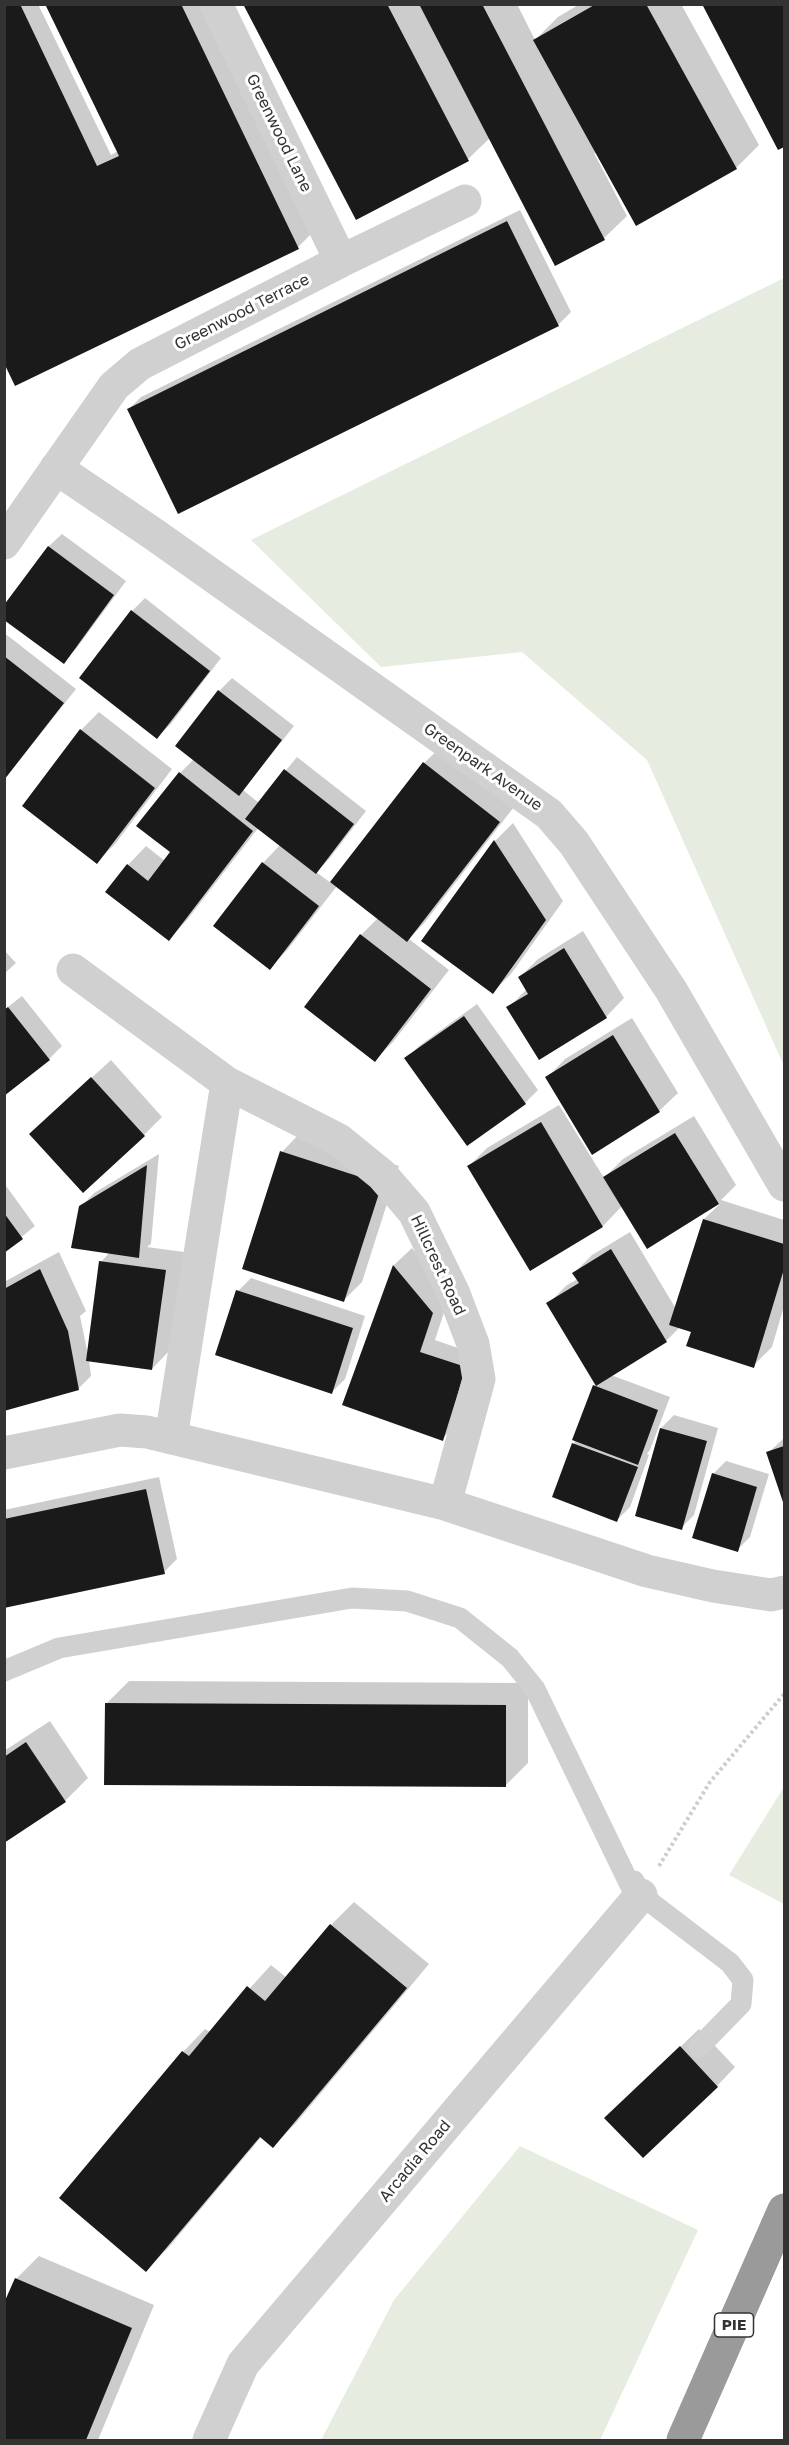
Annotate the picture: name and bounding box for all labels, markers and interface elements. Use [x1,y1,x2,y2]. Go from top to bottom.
street label: Greenwood Lane [242,71,316,195]
street label: Greenwood Terrace [171,270,313,354]
street label: Greenpark Avenue [420,719,546,815]
street label: Hillcrest Road [406,1212,470,1318]
street label: Arcadia Road [375,2116,455,2206]
road number: PIE [714,2313,754,2337]

